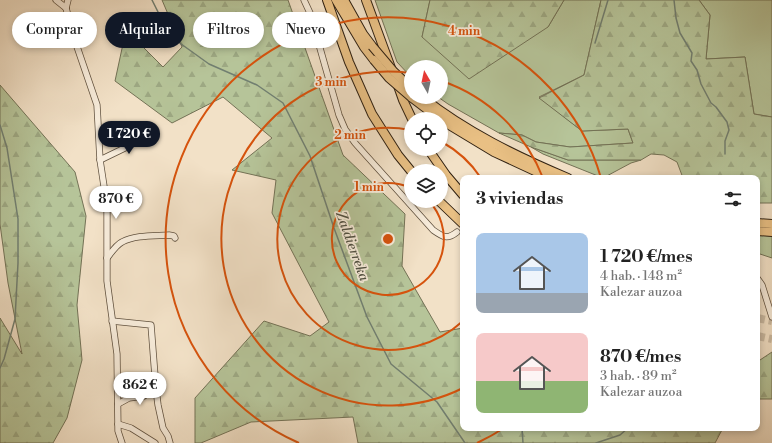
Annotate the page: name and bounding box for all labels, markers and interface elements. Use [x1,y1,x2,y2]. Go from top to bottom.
chip: Comprar [12,12,97,48]
chip: Alquilar [105,12,185,48]
chip: Filtros [193,12,264,48]
chip: Nuevo [272,12,340,48]
text: 4 min [448,24,481,39]
north arrow [404,60,448,104]
map controls [404,60,448,208]
text: 3 min [315,75,347,90]
button: locate [404,112,448,156]
pin: 1 720 € [92,121,166,155]
text: 1 720 € [107,126,151,142]
text: 2 min [334,128,366,143]
button: layers [404,164,448,208]
text: 1 min [354,180,385,195]
pin: 870 € [88,186,144,220]
text: 3 viviendas [476,188,563,210]
icon: filters [722,188,744,210]
text: 870 € [98,191,134,207]
water label: Zaldierreka [331,209,373,284]
centre of rings [381,232,395,246]
text: 1 720 €/mes [600,246,693,268]
icon: home [508,249,556,297]
text: 4 hab. · 148 m² [600,268,682,284]
text: Kalezar auzoa [600,284,682,300]
text: 870 €/mes [600,346,681,368]
icon: home [508,349,556,397]
text: 3 hab. · 89 m² [600,368,677,384]
pin: 862 € [112,372,168,406]
text: 862 € [122,377,158,393]
text: Kalezar auzoa [600,384,682,400]

